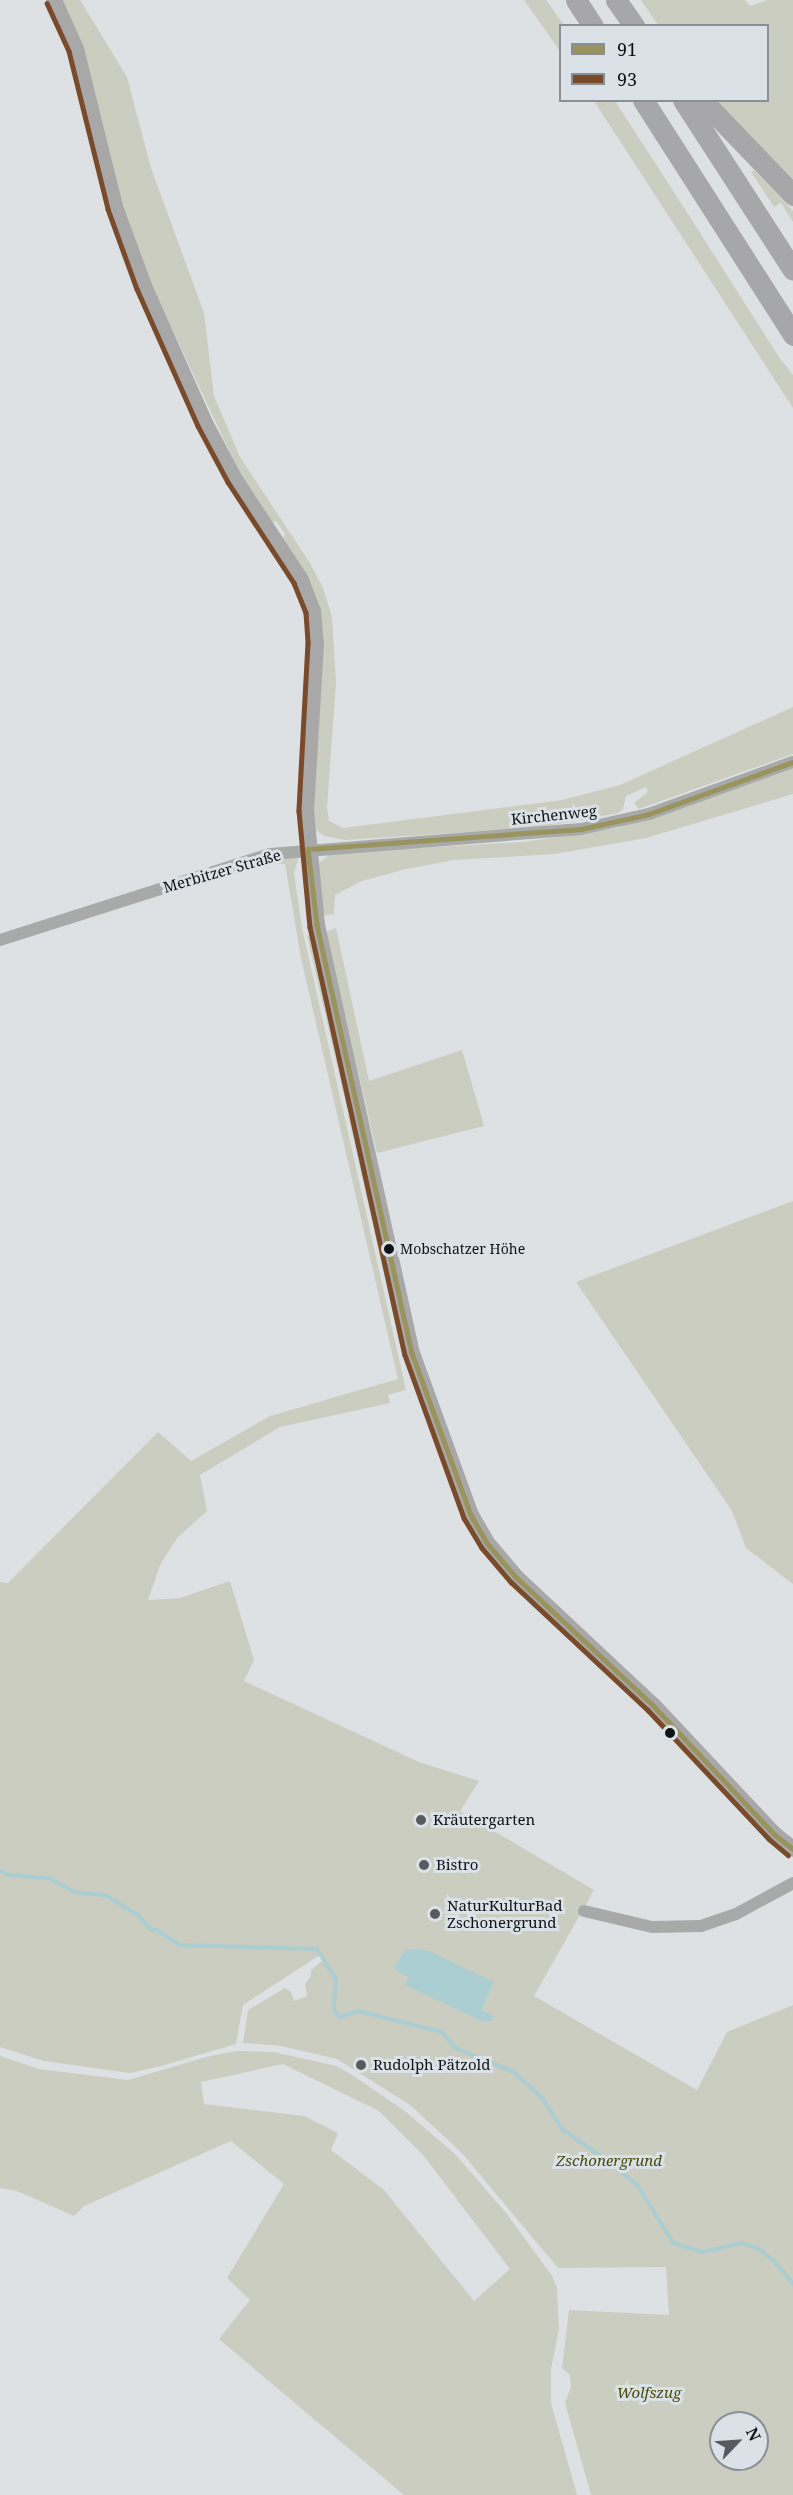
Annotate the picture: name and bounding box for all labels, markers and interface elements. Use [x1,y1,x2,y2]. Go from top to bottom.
legend [559,24,769,102]
text: 91 [617,37,637,61]
text: 93 [617,67,637,91]
street label: Kirchenweg [510,802,598,828]
street label: Merbitzer Straße [161,846,283,896]
place label: Mobschatzer Höhe [400,1241,525,1257]
marker: Mobschatzer Höhe [383,1243,395,1255]
unlabelled marker [664,1727,676,1739]
place label: Kräutergarten [433,1811,535,1829]
marker: Kräutergarten [414,1813,428,1827]
place label: Bistro [436,1856,478,1874]
marker: Bistro [417,1858,431,1872]
place label: NaturKulturBad Zschonergrund [447,1896,562,1931]
marker: NaturKulturBad Zschonergrund [428,1907,442,1921]
place label: Rudolph Pätzold [373,2056,490,2074]
marker: Rudolph Pätzold [354,2058,368,2072]
park label: Zschonergrund [556,2152,662,2170]
park label: Wolfszug [617,2384,681,2402]
north arrow [709,2411,769,2471]
text: N [741,2424,766,2445]

